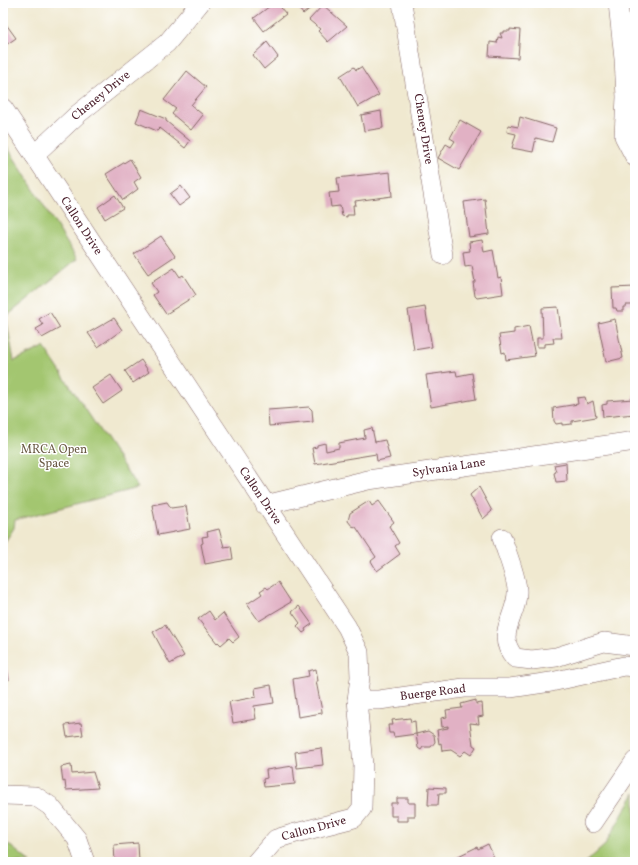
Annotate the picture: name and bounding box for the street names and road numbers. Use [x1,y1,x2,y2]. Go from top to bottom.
street label: Cheney Drive [68,67,134,125]
street label: Cheney Drive [410,93,437,166]
street label: Callon Drive [56,194,106,258]
street label: Sylvania Lane [411,454,487,482]
street label: Callon Drive [235,464,285,528]
street label: Buerge Road [399,681,467,705]
street label: Callon Drive [280,813,348,845]

